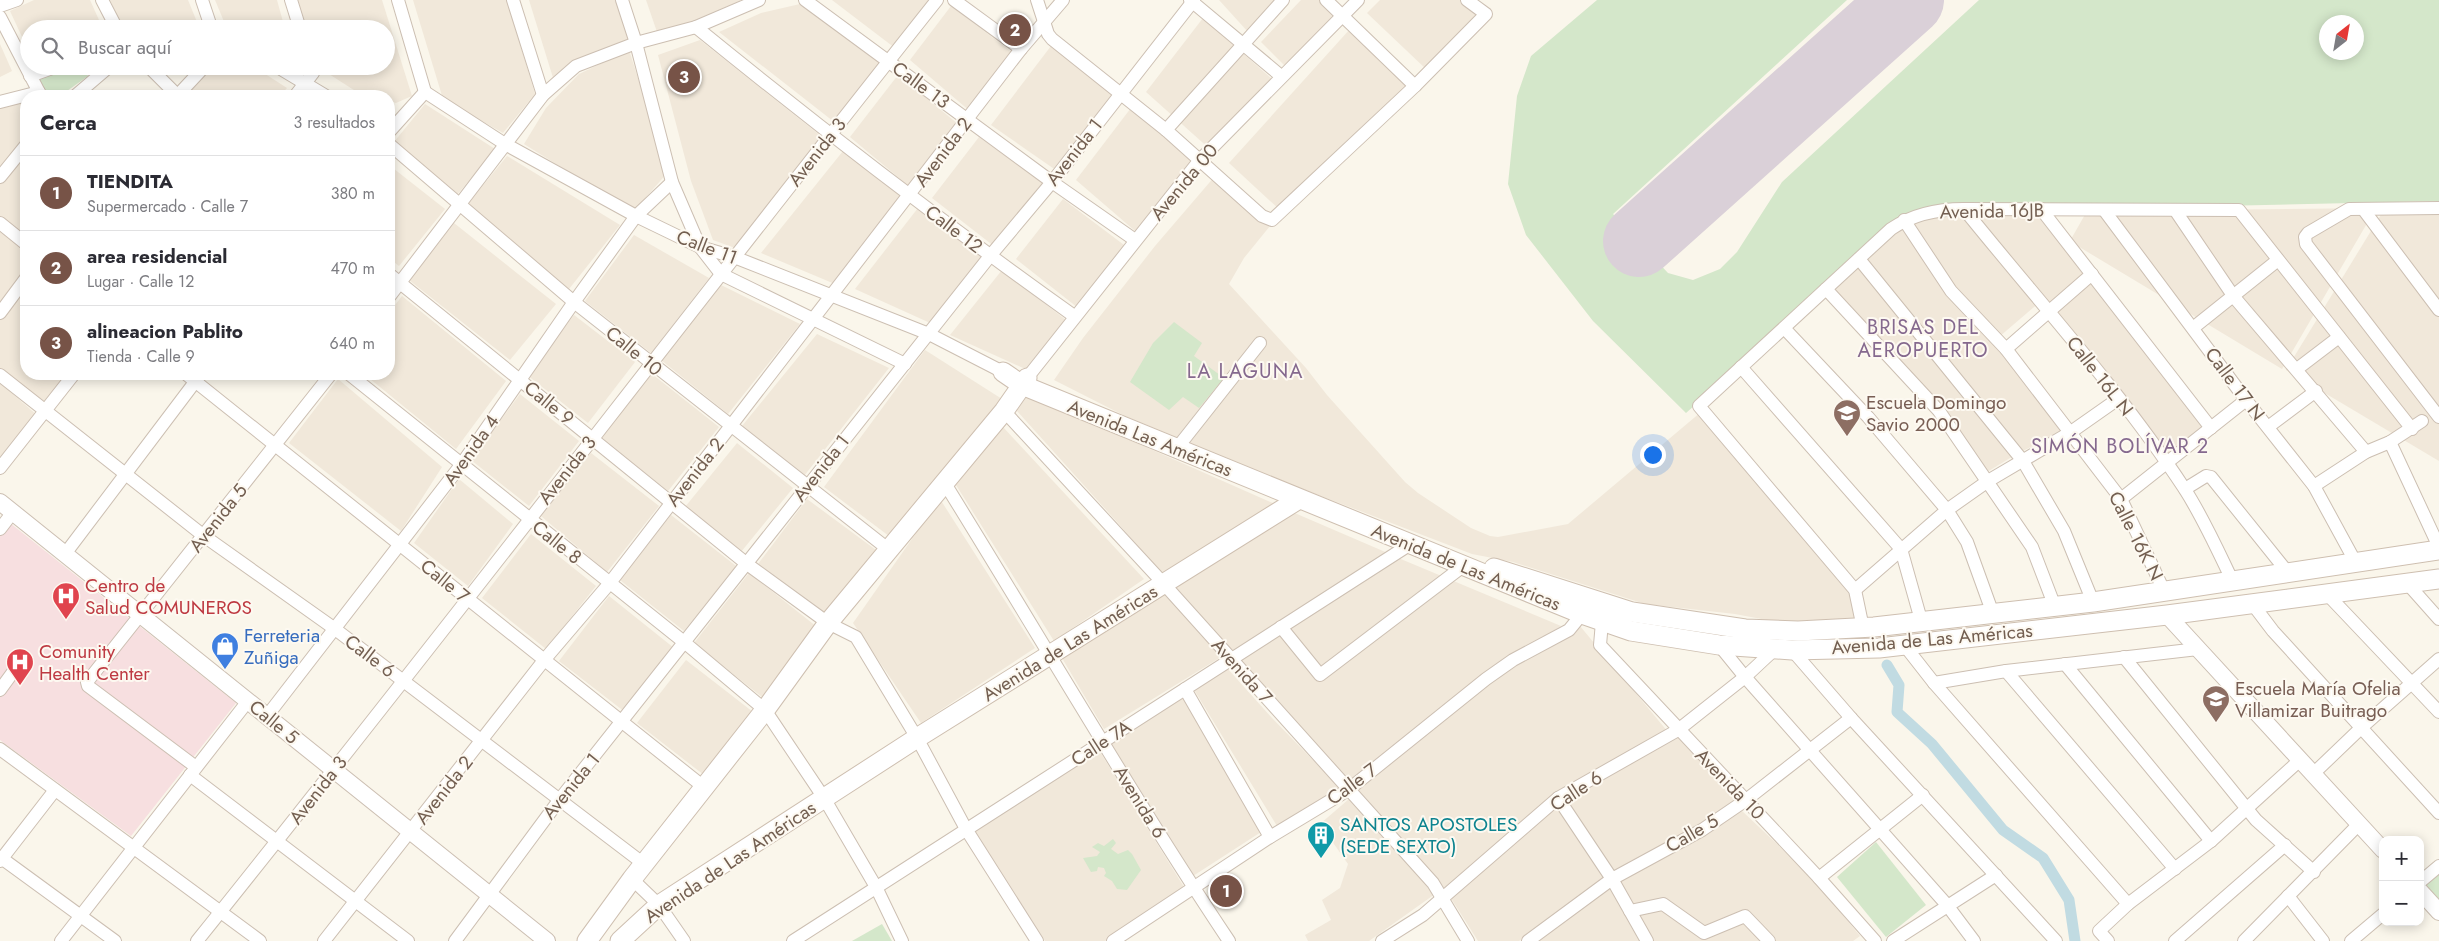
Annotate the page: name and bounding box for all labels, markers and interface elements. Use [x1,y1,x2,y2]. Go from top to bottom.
pin: 2 [999,11,1031,49]
north arrow [2319,15,2364,60]
search box [20,20,395,75]
icon: search [38,34,66,62]
text: Buscar aquí [78,34,172,61]
street label: Calle 13 [887,55,955,115]
pin: 3 [668,58,700,96]
text: Cerca [40,108,97,138]
text: 3 resultados [294,111,375,134]
street label: Avenida 3 [782,112,852,192]
street label: Avenida 2 [908,112,978,192]
street label: Avenida 1 [1039,113,1109,191]
street label: Avenida 00 [1144,138,1224,226]
text: TIENDITA [87,168,173,195]
text: 1 [52,182,60,205]
text: 380 m [331,182,375,205]
text: Supermercado · Calle 7 [87,195,248,218]
street label: Avenida 16JB [1939,197,2045,225]
street label: Calle 12 [920,198,988,260]
street label: Calle 11 [673,223,741,271]
text: area residencial [87,243,227,270]
text: 2 [51,257,61,280]
text: 470 m [330,257,375,280]
text: Lugar · Calle 12 [87,270,194,293]
district label: BRISAS DEL AEROPUERTO [1858,313,1988,365]
text: alineacion Pablito [87,318,243,345]
street label: Calle 10 [600,320,668,382]
street label: Calle 16L N [2060,330,2140,422]
text: 3 [51,332,61,355]
text: 640 m [330,332,375,355]
street label: Calle 17 N [2199,342,2271,426]
text: Tienda · Calle 9 [87,345,195,368]
district label: LA LAGUNA [1187,357,1303,386]
street label: Calle 9 [518,374,580,432]
place label: Escuela Domingo Savio 2000 [1866,389,2006,438]
street label: Avenida Las Américas [1064,393,1237,484]
school or university icon: Escuela Domingo Savio 2000 [1832,398,1862,437]
street label: Avenida 4 [437,409,505,491]
street label: Avenida 1 [786,429,856,507]
street label: Avenida 3 [532,430,602,510]
street label: Avenida 2 [659,432,731,512]
district label: SIMÓN BOLÍVAR 2 [2031,432,2209,461]
your location [1640,442,1666,468]
street label: Avenida 5 [182,478,254,558]
street label: Calle 16K N [2102,487,2170,585]
street label: Calle 8 [526,514,588,570]
street label: Avenida de Las Américas [1367,517,1565,617]
street label: Calle 7 [415,553,475,609]
place label: Centro de Salud COMUNEROS [85,572,252,621]
street label: Avenida de Las Américas [977,578,1163,708]
hospital icon: Centro de Salud COMUNEROS [51,581,81,620]
street label: Avenida de Las Américas [1830,617,2034,661]
place label: Ferreteria Zuñiga [244,622,320,671]
street label: Calle 6 [339,628,401,684]
shop icon: Ferreteria Zuñiga [210,631,240,670]
street label: Avenida 7 [1205,632,1279,710]
place label: Comunity Health Center [39,638,150,687]
hospital icon: Comunity Health Center [5,647,35,686]
place label: Escuela María Ofelia Villamizar Buitrago [2235,675,2401,724]
school or university icon: Escuela María Ofelia Villamizar Buitrago [2201,684,2231,723]
street label: Calle 5 [243,694,305,750]
street label: Calle 7A [1066,713,1137,773]
street label: Avenida 10 [1689,742,1771,826]
street label: Avenida 1 [536,747,606,825]
street label: Avenida 3 [283,750,353,830]
street label: Avenida 2 [408,750,480,830]
street label: Calle 7 [1321,757,1383,811]
street label: Avenida 6 [1107,761,1173,843]
street label: Calle 6 [1545,764,1607,818]
street label: Avenida de Las Américas [639,794,822,930]
street label: Calle 5 [1661,807,1723,859]
place label: SANTOS APOSTOLES (SEDE SEXTO) [1340,811,1517,860]
building icon: SANTOS APOSTOLES (SEDE SEXTO) [1306,820,1336,859]
map controls [2379,836,2424,926]
button: + [2379,836,2424,881]
pin: 1 [1210,872,1242,910]
button: − [2379,881,2424,926]

